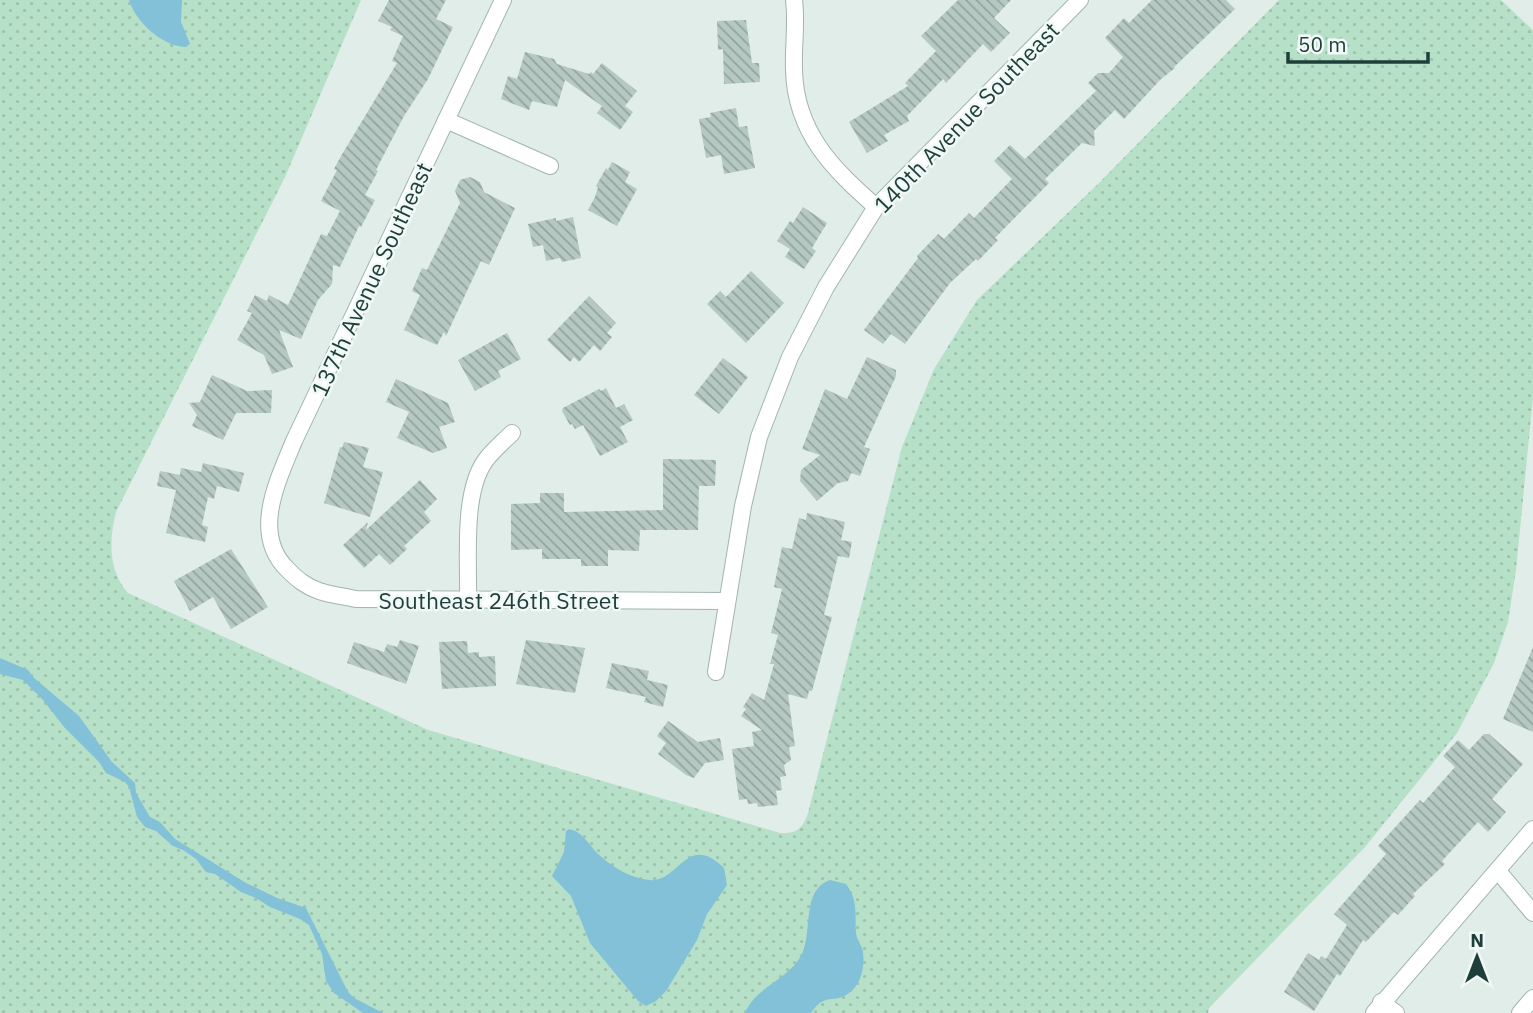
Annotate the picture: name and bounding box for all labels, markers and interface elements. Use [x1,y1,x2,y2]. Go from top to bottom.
street label: 140th Avenue Southeast [867,15,1065,219]
scale bar [1288,21,1428,65]
text: 50 m [1298,30,1347,58]
street label: 137th Avenue Southeast [304,157,438,401]
street label: Southeast 246th Street [379,585,619,615]
north arrow [1442,922,1512,992]
text: N [1470,928,1484,952]

